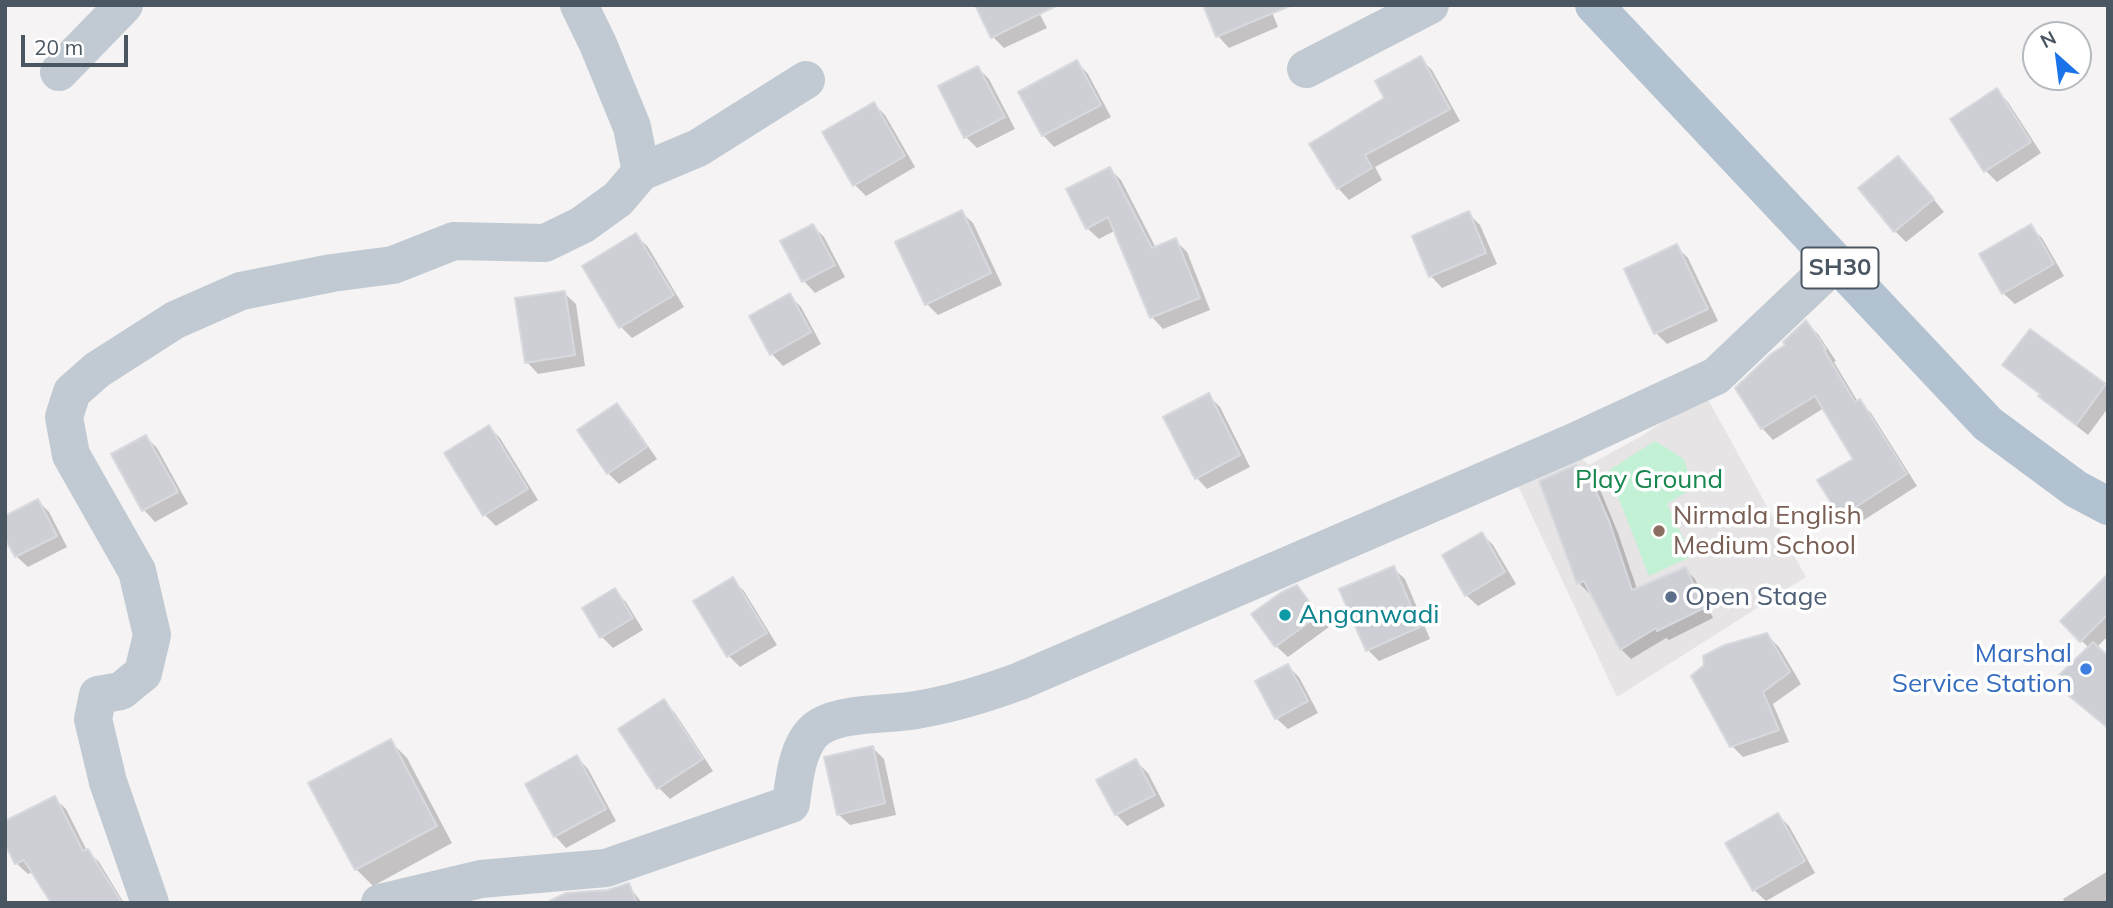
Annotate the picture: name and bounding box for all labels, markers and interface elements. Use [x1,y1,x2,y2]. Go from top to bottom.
scale bar [24,21,131,65]
north arrow [2022,21,2092,91]
text: N [2036,25,2060,53]
text: 20 m [34,34,83,60]
road number: SH30 [1801,247,1878,288]
park label: Play Ground [1575,464,1723,496]
place label: Nirmala English Medium School [1673,500,1862,562]
marker: Nirmala English Medium School [1651,523,1667,539]
place label: Open Stage [1685,581,1828,613]
marker: Open Stage [1663,589,1679,605]
place label: Anganwadi [1299,599,1439,631]
marker: Anganwadi [1277,607,1293,623]
place label: Marshal Service Station [1892,638,2072,700]
marker: Marshal Service Station [2078,661,2094,677]

